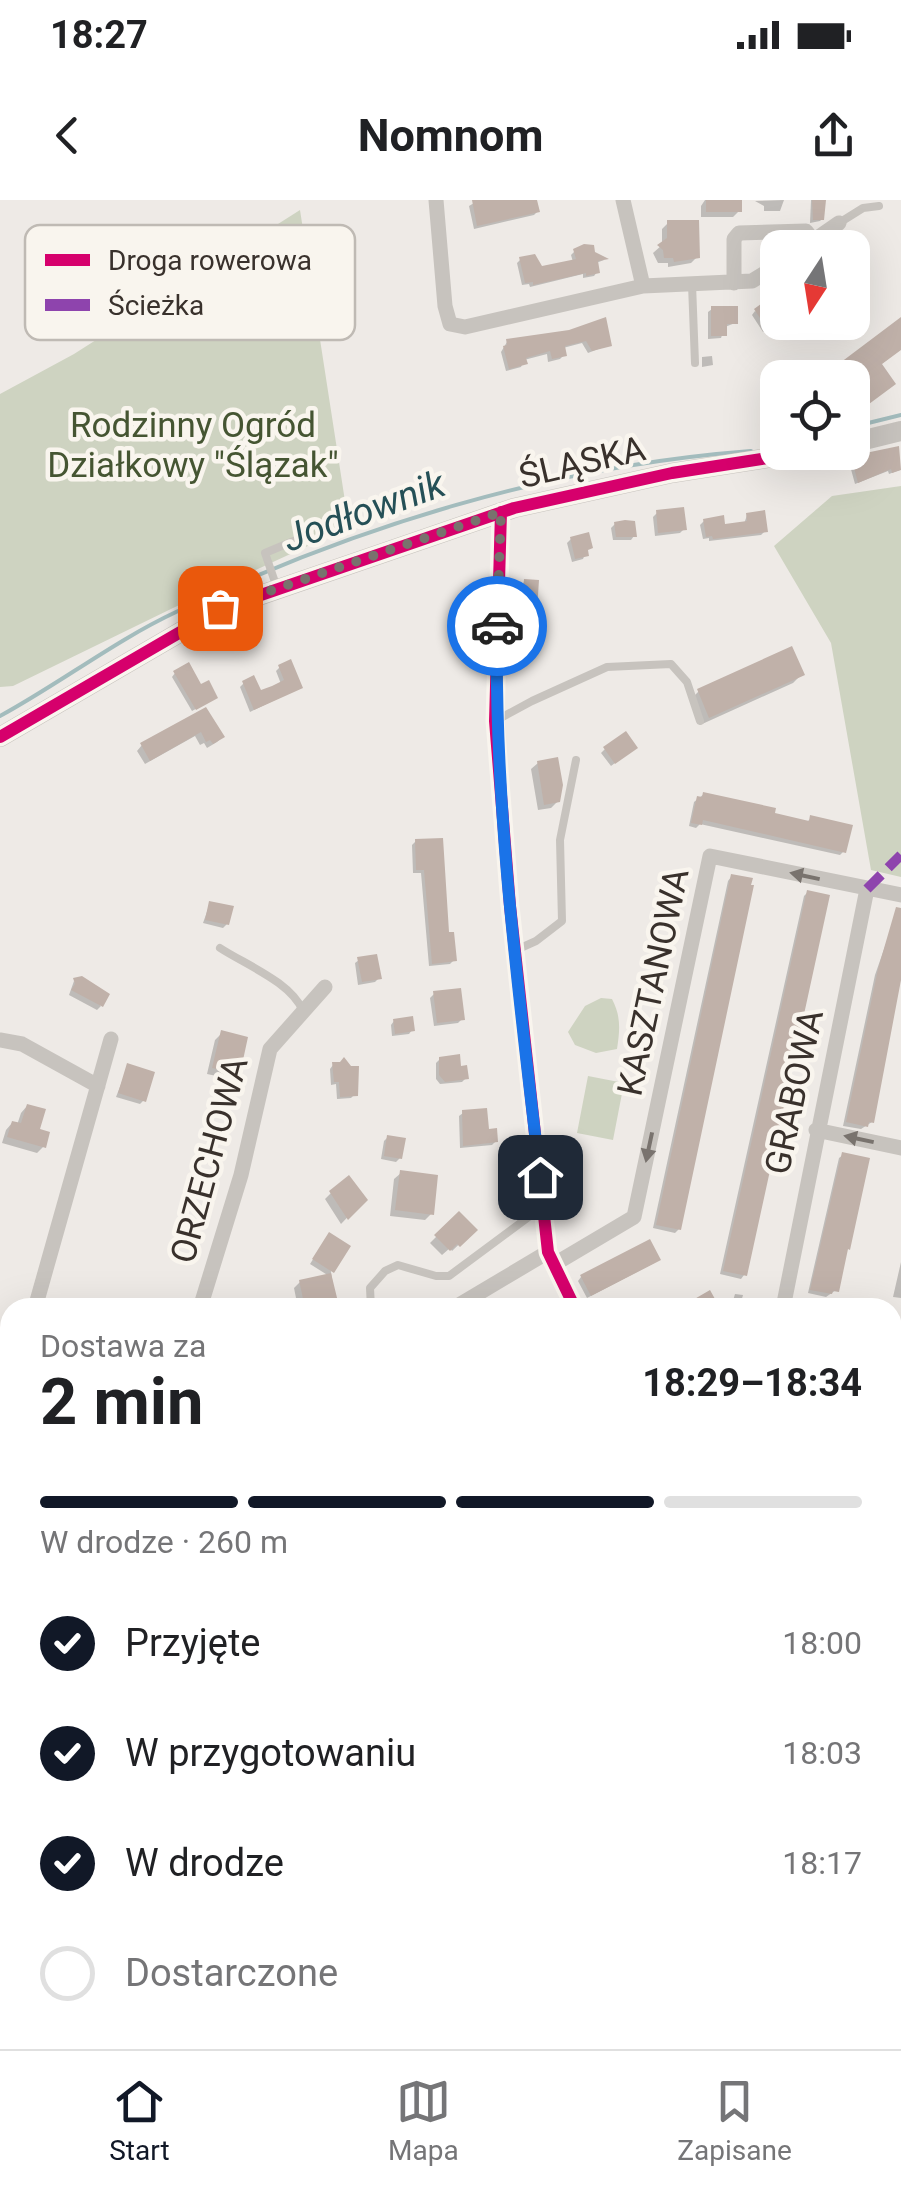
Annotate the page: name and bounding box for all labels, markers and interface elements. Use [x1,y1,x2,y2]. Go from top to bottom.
text: 18:27 [50,13,148,57]
icon: back [40,108,95,163]
icon: share [806,108,861,163]
text: Nomnom [358,109,543,162]
legend [25,225,355,340]
north arrow [760,230,870,340]
map controls [760,230,870,470]
text: Droga rowerowa [108,244,312,277]
text: Ścieżka [108,289,204,322]
button: locate [760,360,870,470]
park label: Rodzinny Ogród Działkowy "Ślązak" [47,405,339,486]
street label: ŚLĄSKA [515,428,649,497]
water label: Jodłownik [277,461,452,561]
pin [178,566,263,651]
courier [447,576,547,676]
icon: bag [193,581,248,636]
icon: car [470,599,525,654]
street label: KASZTANOWA [609,865,698,1099]
one-way arrow [790,867,821,883]
street label: GRABOWA [757,1006,832,1178]
street label: ORZECHOWA [162,1053,257,1268]
one-way arrow [843,1131,874,1147]
one-way arrow [641,1132,657,1163]
pin [498,1135,583,1220]
icon: home [513,1150,568,1205]
text: Dostawa za [40,1327,206,1365]
text: 18:29–18:34 [642,1361,862,1405]
text: 2 min [40,1364,203,1440]
text: W drodze · 260 m [40,1523,288,1561]
icon: check [40,1616,95,1671]
text: Przyjęte [125,1621,261,1665]
text: 18:00 [782,1624,862,1662]
icon: check [40,1726,95,1781]
text: W przygotowaniu [125,1731,416,1775]
text: 18:03 [782,1734,862,1772]
icon: check [40,1836,95,1891]
text: W drodze [125,1841,284,1885]
text: 18:17 [782,1844,862,1882]
text: Dostarczone [125,1951,338,1995]
tab: Start [109,2074,170,2167]
tab: Mapa [388,2074,459,2167]
tab: Zapisane [677,2074,792,2167]

